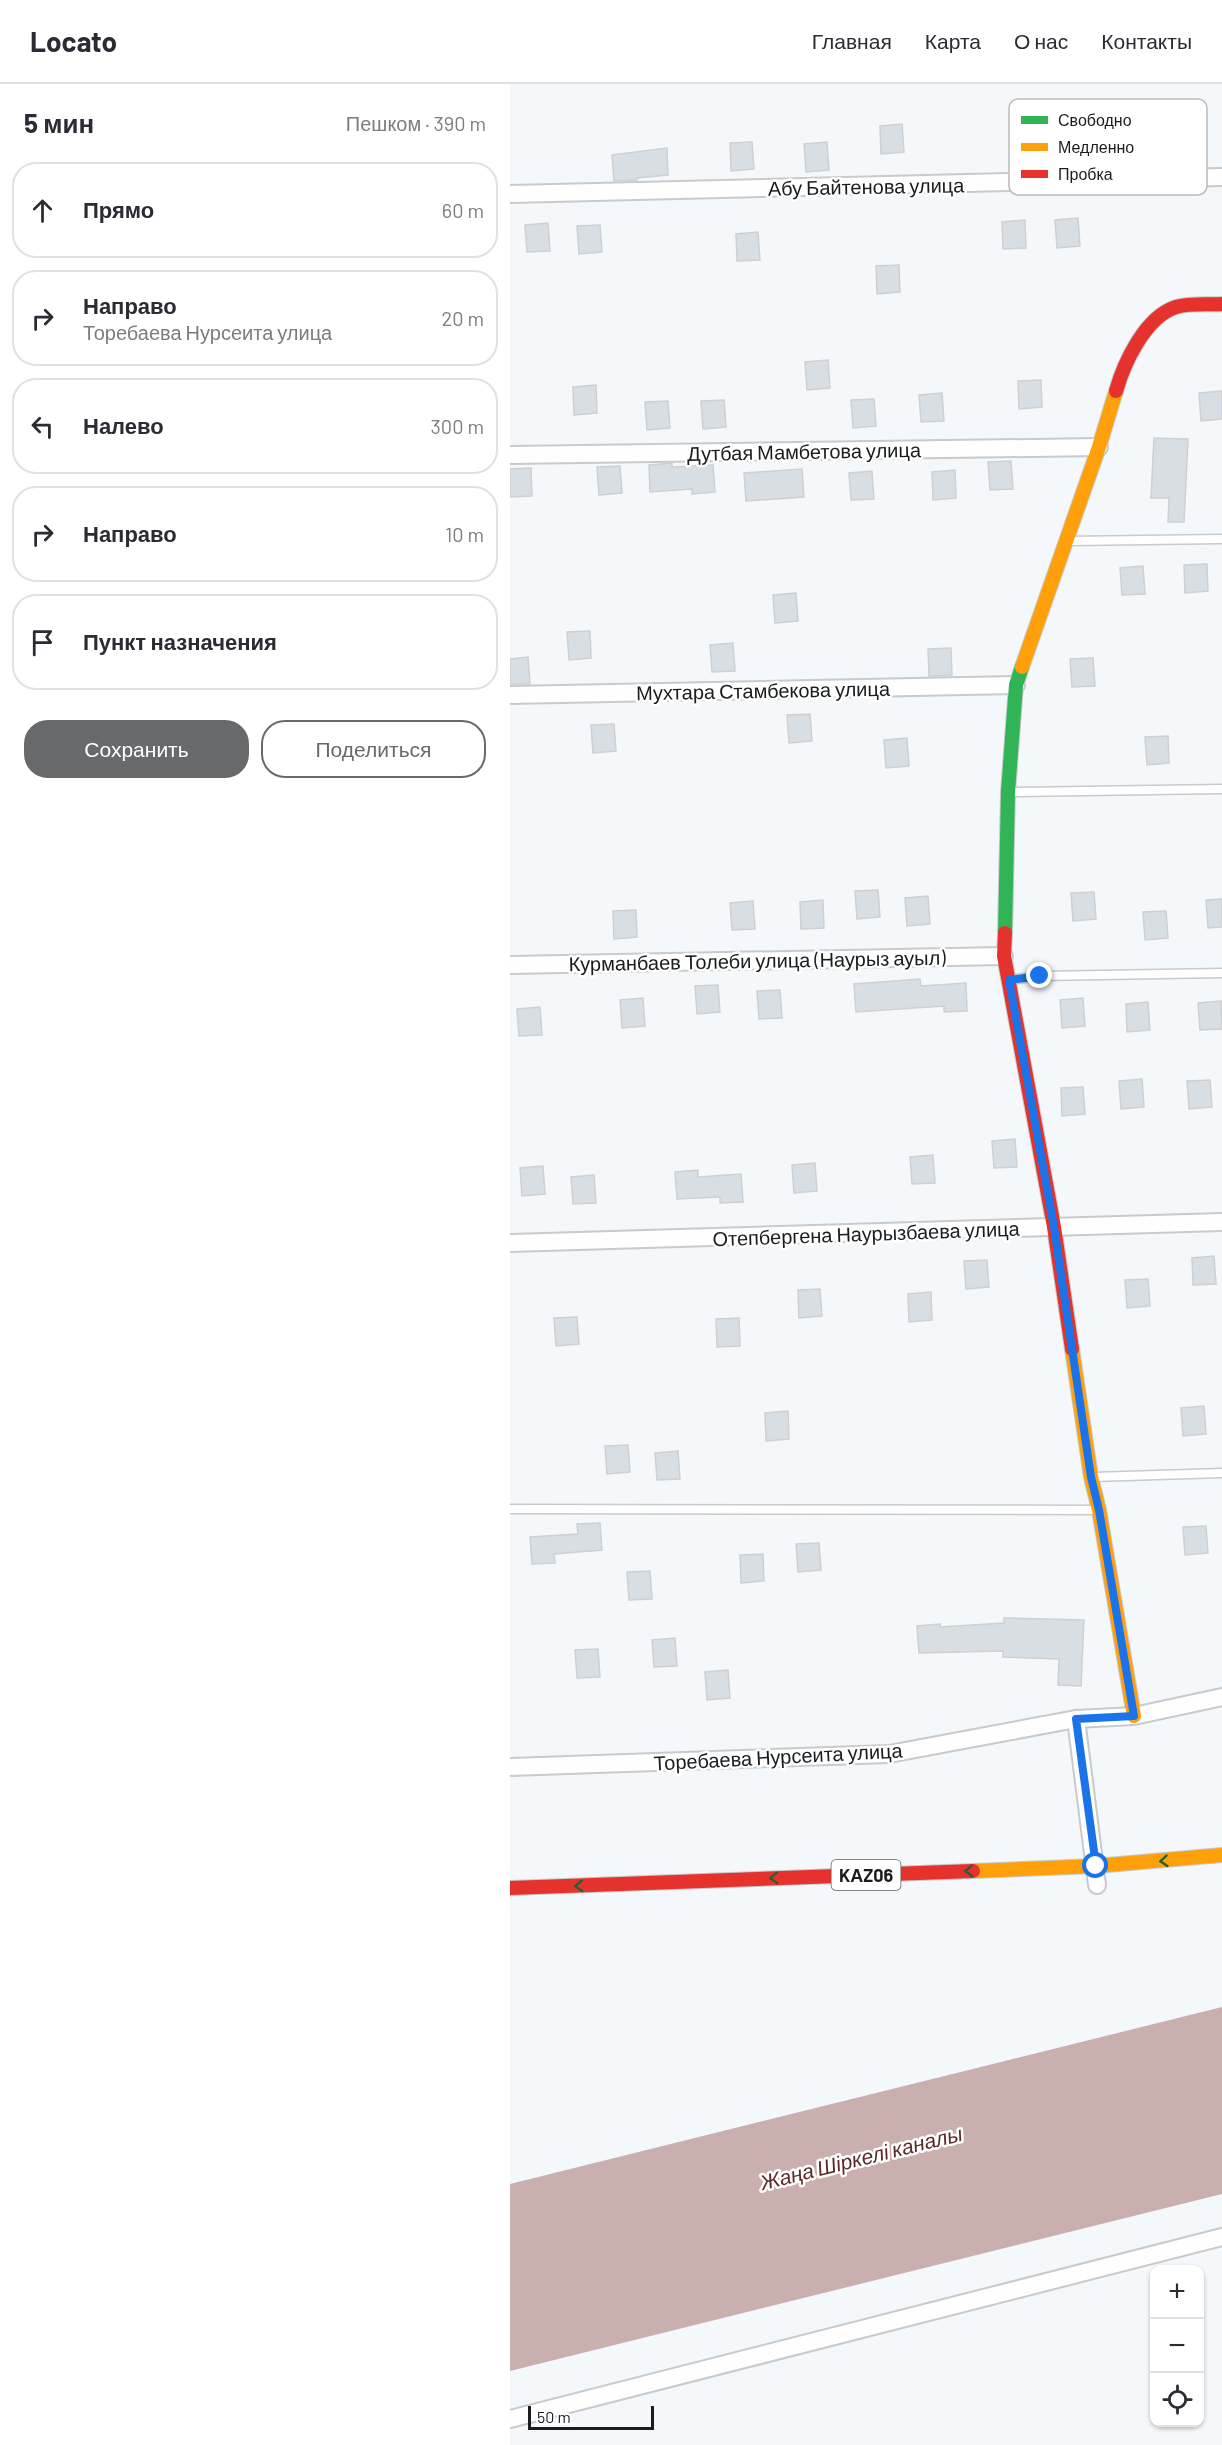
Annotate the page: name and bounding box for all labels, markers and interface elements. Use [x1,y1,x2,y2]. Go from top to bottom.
text: Locato [30,24,117,58]
text: Главная [812,28,892,53]
text: Карта [925,28,981,53]
text: О нас [1014,28,1068,53]
text: Контакты [1101,28,1192,53]
legend [1009,99,1207,195]
text: 5 мин [24,107,94,138]
text: Свободно [1058,110,1132,129]
text: Пешком · 390 m [346,111,486,135]
text: Медленно [1058,137,1134,156]
text: Пробка [1058,164,1113,183]
street label: Абу Байтенова улица [768,172,965,200]
icon: ahead [26,194,59,227]
text: Прямо [83,196,154,222]
text: 60 m [442,198,484,222]
text: Направо [83,292,177,318]
icon: right [26,302,59,335]
text: 20 m [441,306,484,330]
text: Торебаева Нурсеита улица [83,320,332,344]
icon: left [26,410,59,443]
text: Налево [83,412,164,438]
text: 300 m [431,414,484,438]
street label: Дутбая Мамбетова улица [687,437,922,465]
icon: right [26,518,59,551]
text: Направо [83,520,177,546]
text: 10 m [445,522,484,546]
icon: arrive [26,626,59,659]
text: Пункт назначения [83,628,277,654]
street label: Мухтара Стамбекова улица [636,676,891,704]
button: Сохранить [24,720,249,778]
button: Поделиться [261,720,486,778]
street label: Курманбаев Толеби улица (Наурыз ауыл) [568,945,946,975]
route end [1026,962,1052,988]
street label: Отепбергена Наурызбаева улица [712,1216,1021,1250]
street label: Торебаева Нурсеита улица [653,1737,904,1775]
route start [1082,1852,1108,1878]
one-way arrow [1159,1854,1168,1867]
road number: KАZ06 [832,1860,901,1890]
one-way arrow [965,1865,974,1877]
one-way arrow [770,1872,779,1885]
one-way arrow [575,1879,584,1892]
water label: Жаңа Шіркелі каналы [756,2120,965,2194]
map controls [1150,2265,1204,2427]
button: + [1150,2265,1204,2319]
button: − [1150,2319,1204,2373]
button: locate [1150,2373,1204,2427]
scale bar [528,2403,654,2430]
text: 50 m [537,2407,571,2426]

